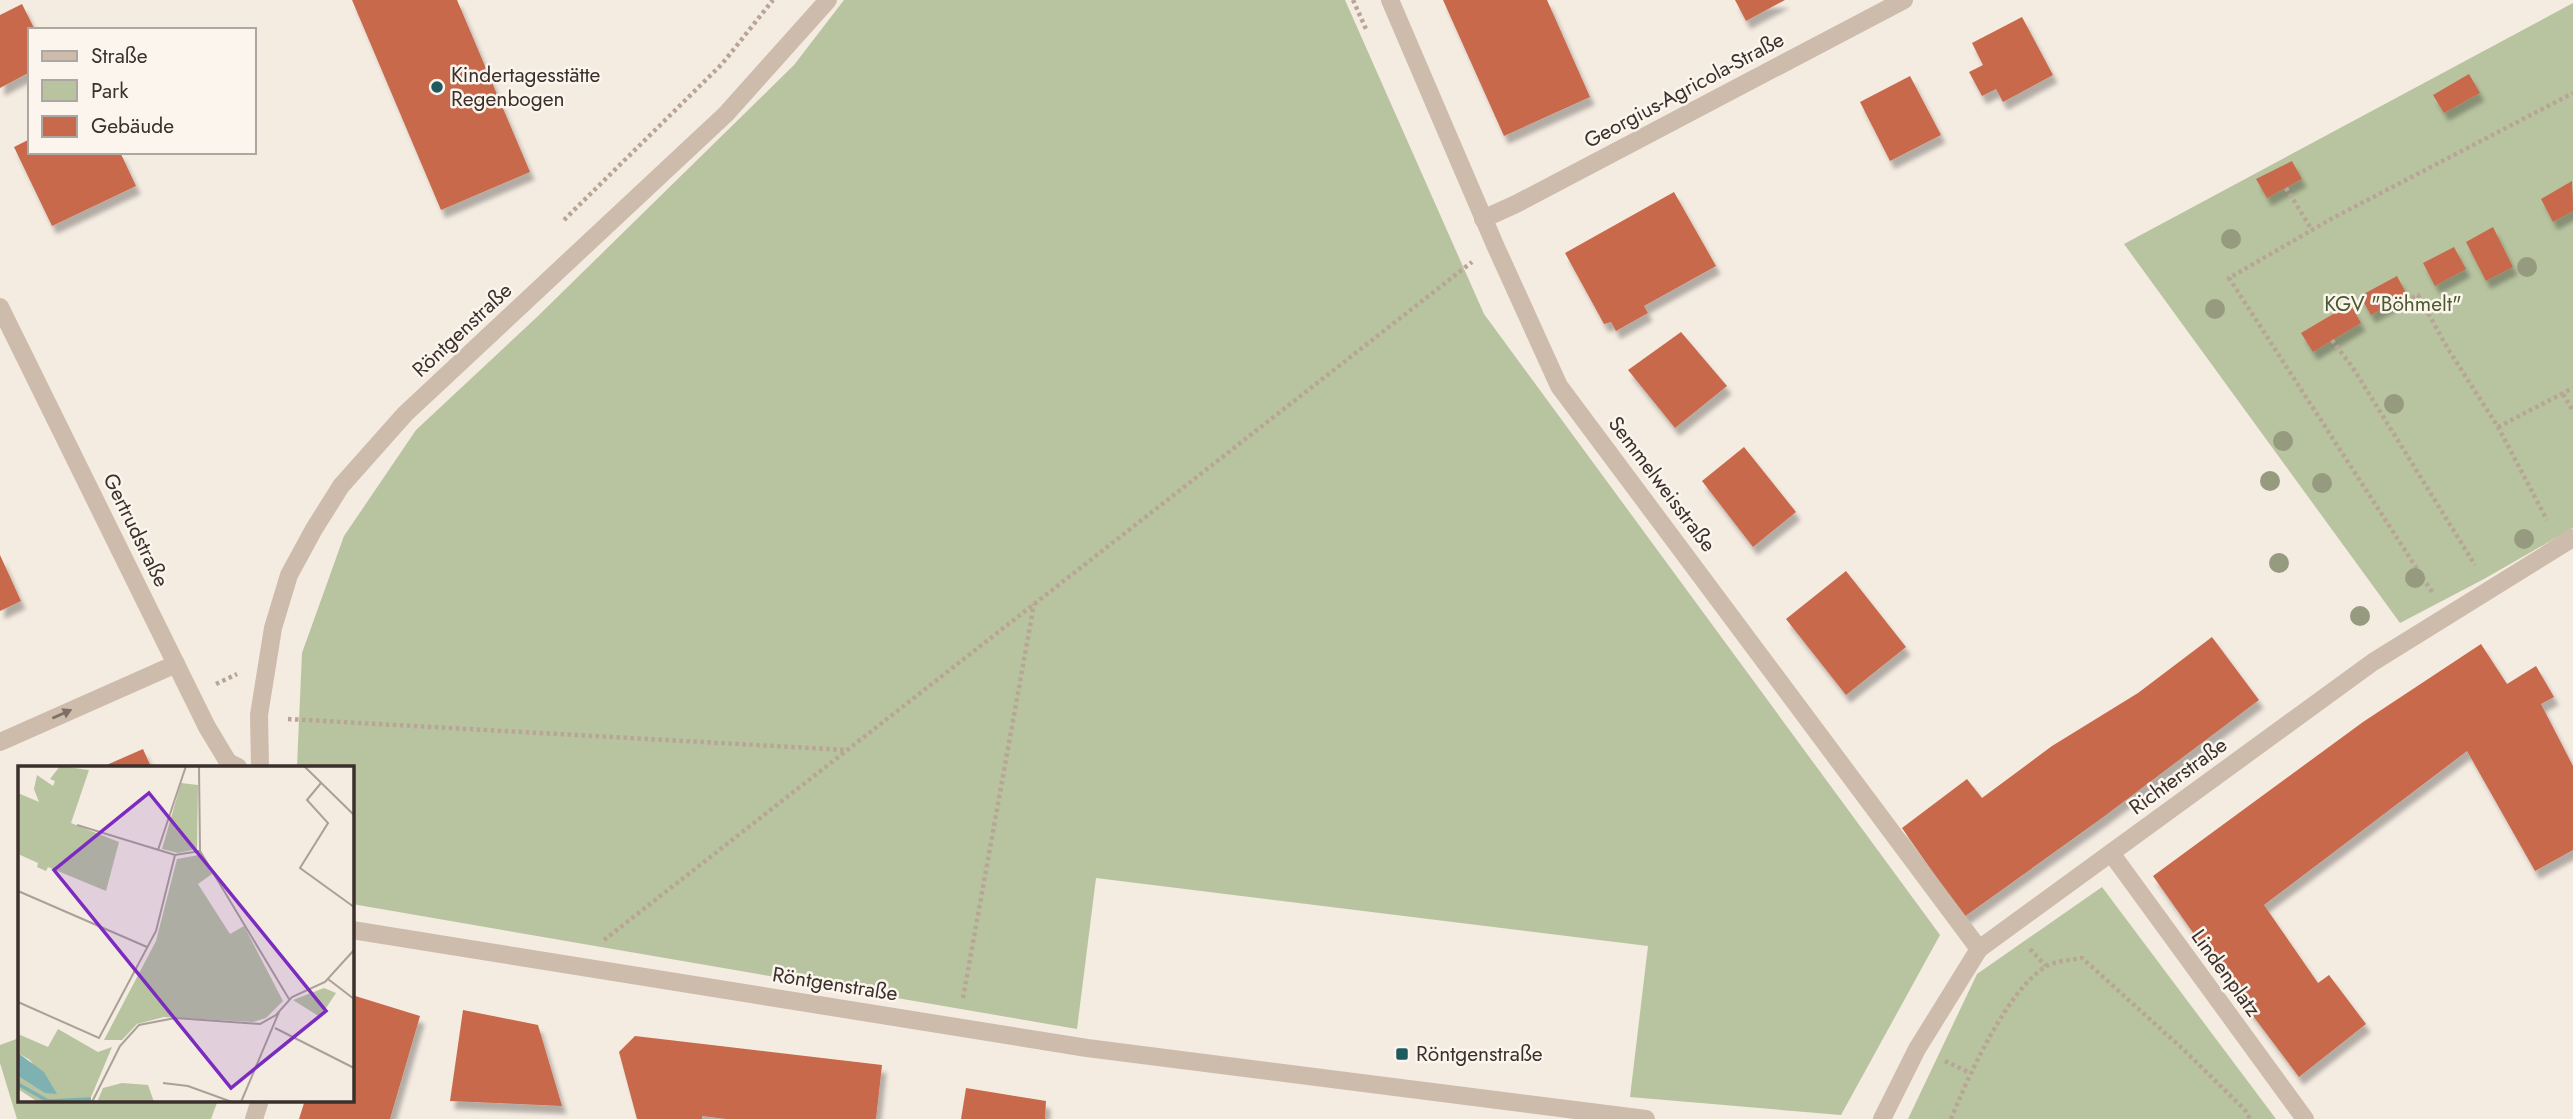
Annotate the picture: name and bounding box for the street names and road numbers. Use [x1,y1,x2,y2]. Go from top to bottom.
street label: Georgius-Agricola-Straße [1579,24,1789,156]
street label: Röntgenstraße [405,276,519,384]
street label: Semmelweisstraße [1601,410,1723,558]
street label: Gertrudstraße [96,468,177,592]
street label: Richterstraße [2123,730,2233,822]
street label: Lindenplatz [2184,923,2268,1023]
street label: Röntgenstraße [770,959,900,1009]

